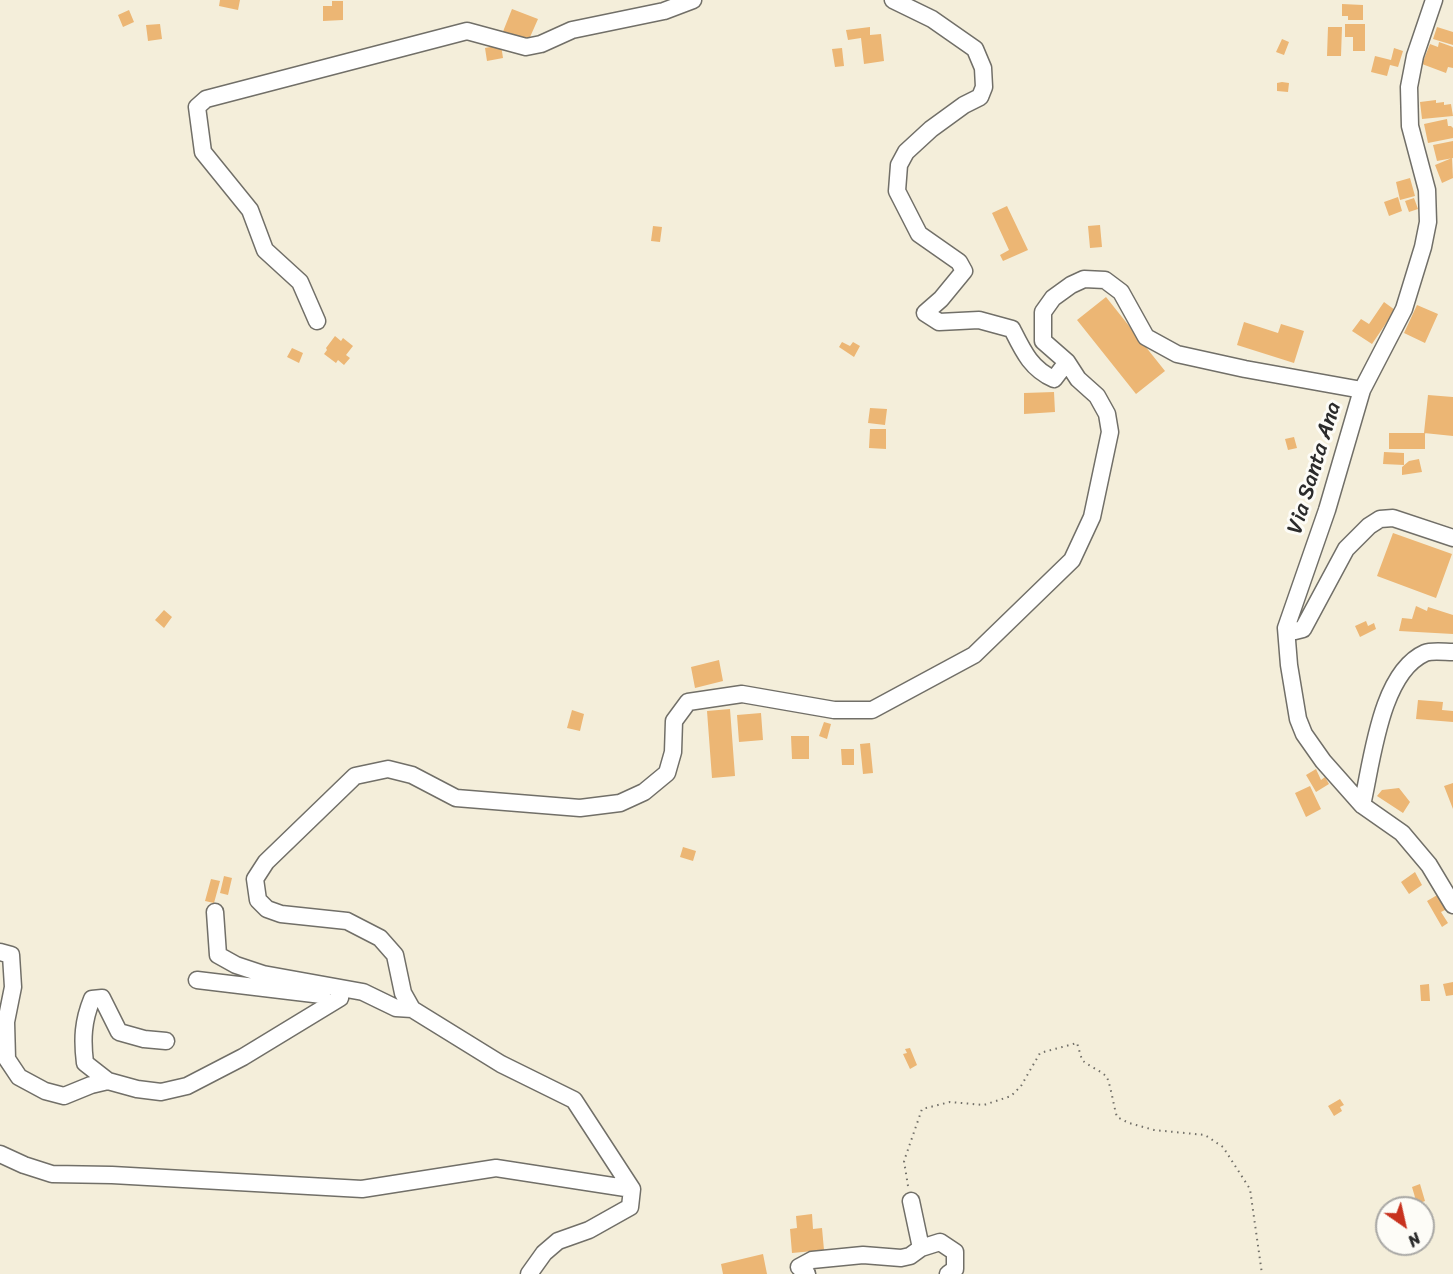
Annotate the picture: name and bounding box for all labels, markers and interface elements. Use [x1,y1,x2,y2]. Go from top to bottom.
street label: Via Santa Ana [1282,399,1348,537]
north arrow [1375,1196,1435,1256]
text: N [1402,1225,1427,1255]

